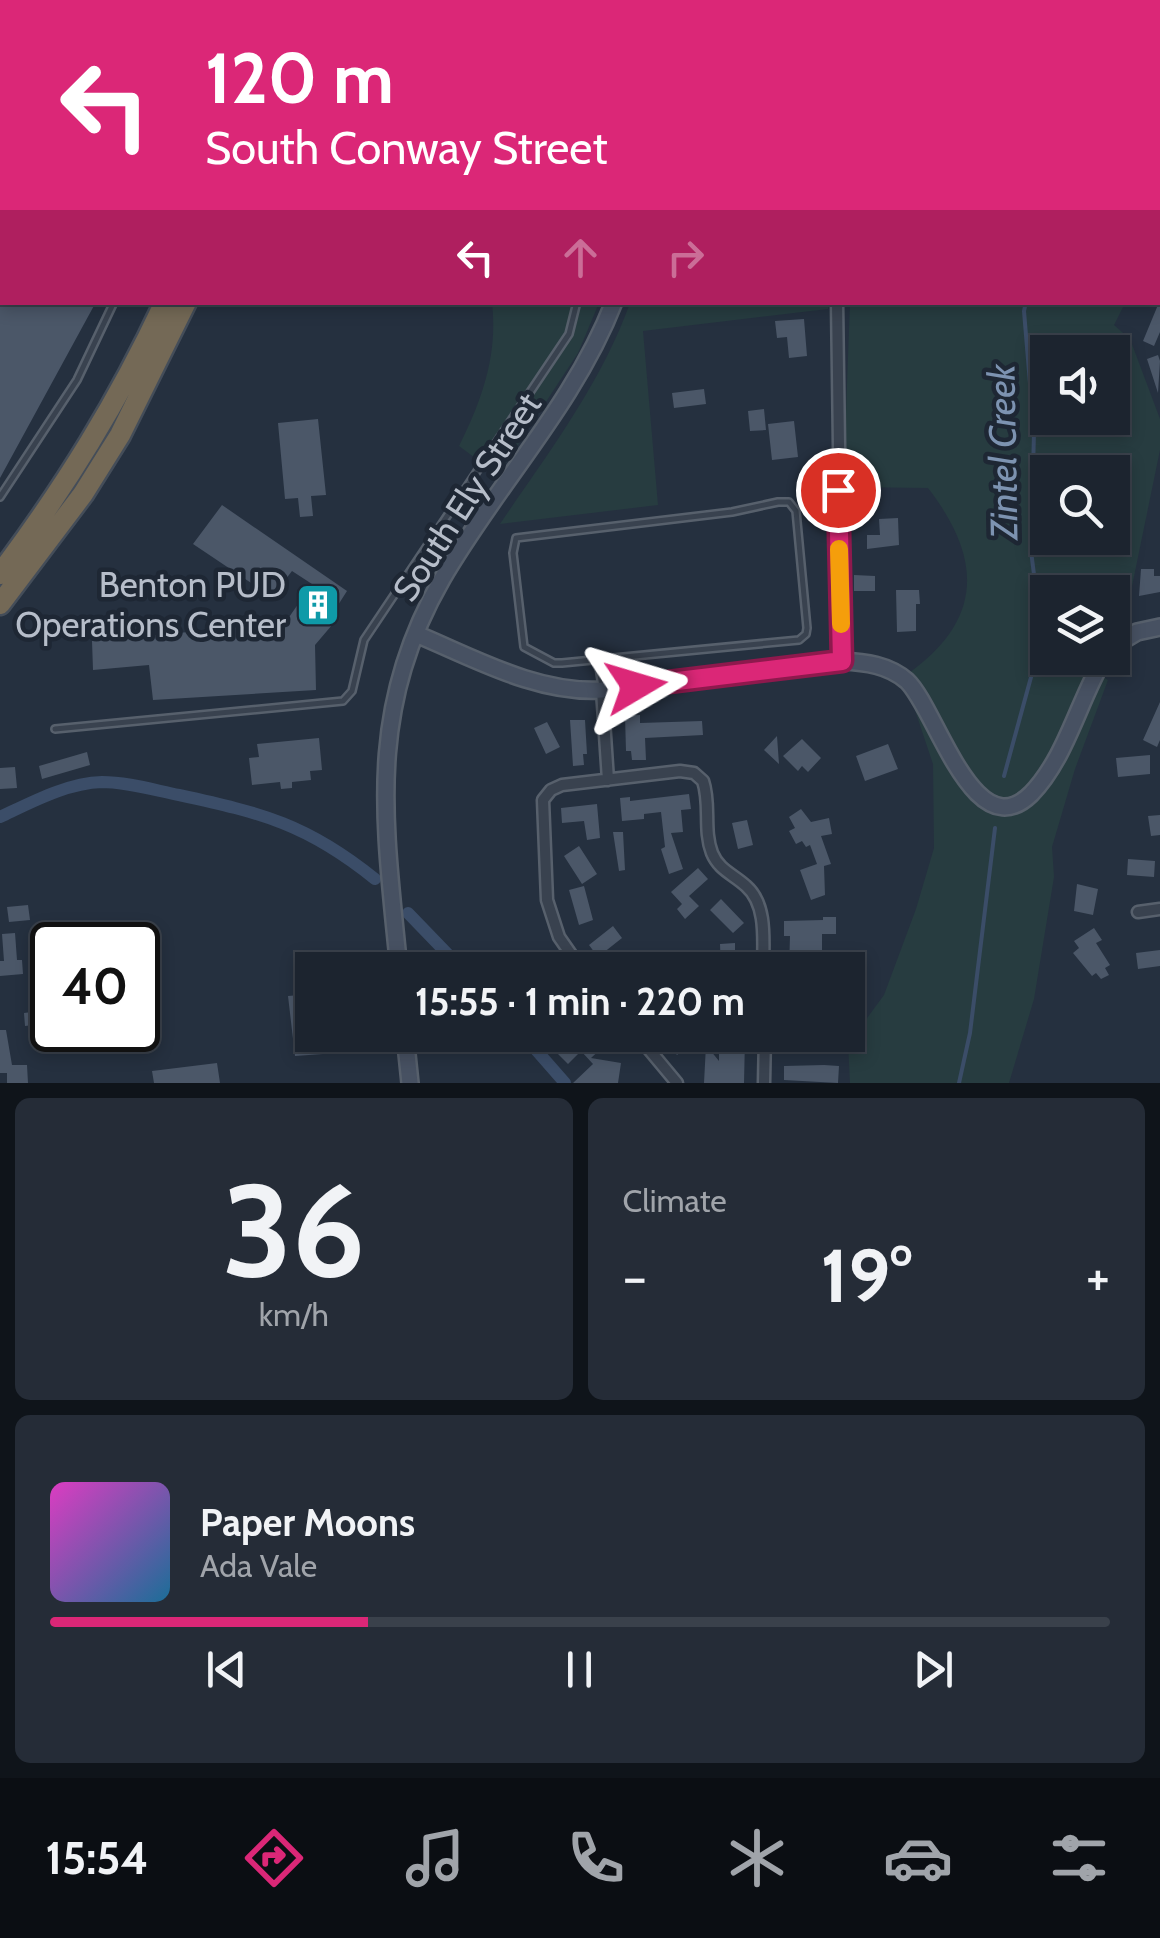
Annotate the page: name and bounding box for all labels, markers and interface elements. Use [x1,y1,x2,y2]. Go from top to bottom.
text: 120 m [205,35,394,121]
icon: left [40,40,170,170]
text: South Conway Street [205,121,608,175]
icon: left [448,230,503,285]
icon: ahead [553,230,608,285]
icon: right [658,230,713,285]
map controls [1030,335,1130,675]
button: sound [1030,335,1130,435]
water label: Zintel Creek [977,362,1028,542]
street label: South Ely Street [383,384,550,609]
pin [796,448,881,533]
button: search [1030,455,1130,555]
icon: arrive [811,463,866,518]
place label: Benton PUD Operations Center [15,563,286,646]
button: layers [1030,575,1130,675]
building icon: Benton PUD Operations Center [295,582,341,628]
position arrow [584,634,688,738]
speed limit sign: 40 [30,922,160,1052]
text: 15:55 · 1 min · 220 m [415,978,745,1025]
text: 36 [222,1151,365,1309]
text: Climate [623,1181,727,1220]
text: 19° [821,1230,912,1321]
text: − [623,1243,647,1310]
text: + [1086,1243,1110,1310]
text: km/h [259,1295,329,1334]
text: Paper Moons [200,1499,415,1546]
text: Ada Vale [200,1546,317,1585]
icon: previous [199,1642,254,1697]
icon: pause [552,1642,607,1697]
icon: next [906,1642,961,1697]
icon: directions [239,1823,309,1893]
icon: music [400,1823,470,1893]
icon: phone [561,1823,631,1893]
icon: climate [722,1823,792,1893]
icon: car [883,1823,953,1893]
icon: filters [1044,1823,1114,1893]
text: 15:54 [46,1831,148,1885]

